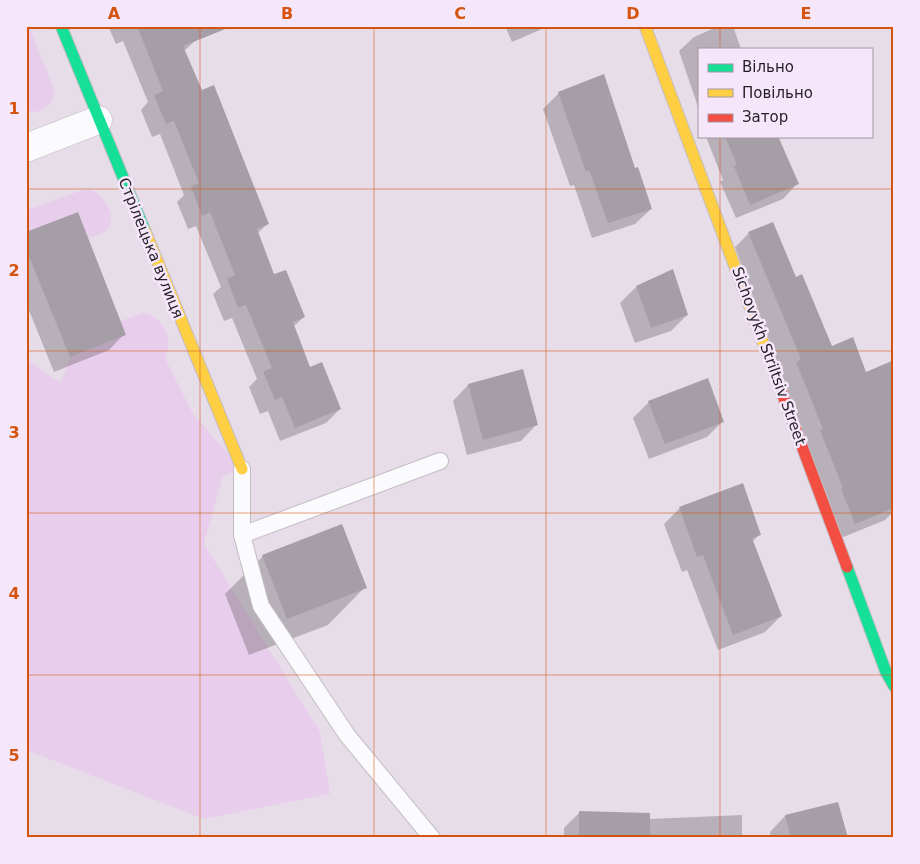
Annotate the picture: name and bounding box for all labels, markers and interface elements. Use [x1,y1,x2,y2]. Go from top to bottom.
text: A [108,4,121,23]
text: B [281,4,293,23]
text: C [454,4,466,23]
text: D [626,4,640,23]
text: E [801,4,811,23]
legend [698,48,872,138]
text: Вільно [742,58,794,76]
text: Повільно [742,84,813,102]
text: 1 [8,99,20,118]
text: Затор [742,108,788,126]
street label: Стрілецька вулиця [115,175,187,321]
text: 2 [8,261,20,280]
street label: Sichovykh Striltsiv Street [728,264,810,448]
text: 3 [8,423,20,442]
text: 4 [8,584,20,603]
text: 5 [8,746,20,765]

